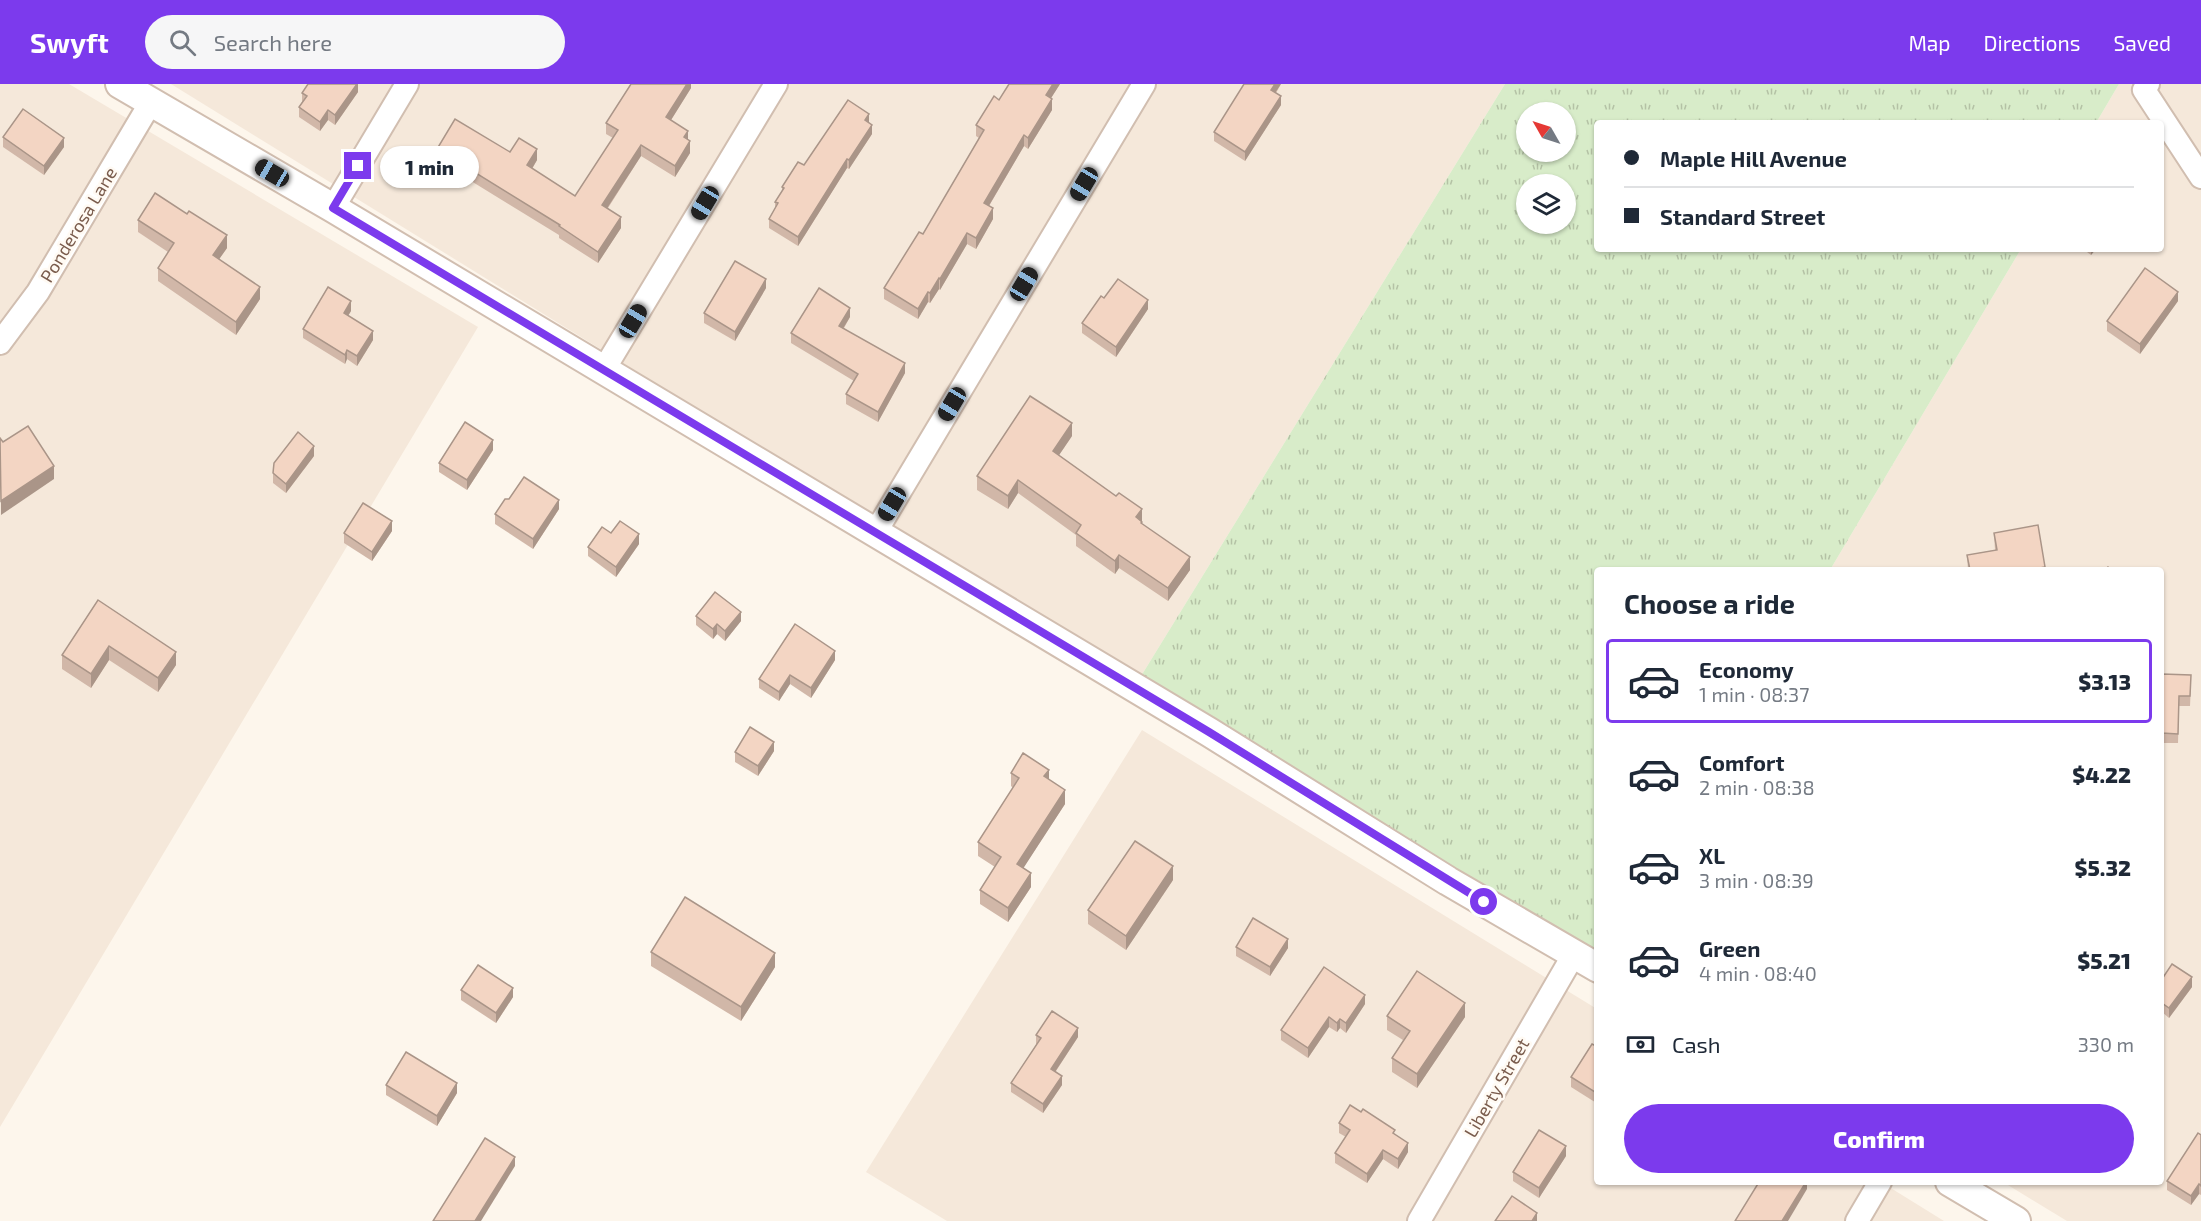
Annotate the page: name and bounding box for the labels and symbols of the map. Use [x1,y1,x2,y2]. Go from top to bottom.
north arrow [1516,102,1576,162]
callout: 1 min [379,145,478,187]
route end [344,152,371,179]
car [252,156,292,190]
street label: Ponderosa Lane [35,163,121,286]
car [1067,164,1101,204]
car [688,183,722,223]
car [1007,264,1041,304]
car [616,301,650,341]
car [935,384,969,424]
car [875,484,909,524]
route start [1470,888,1497,915]
street label: Liberty Street [1459,1034,1533,1141]

